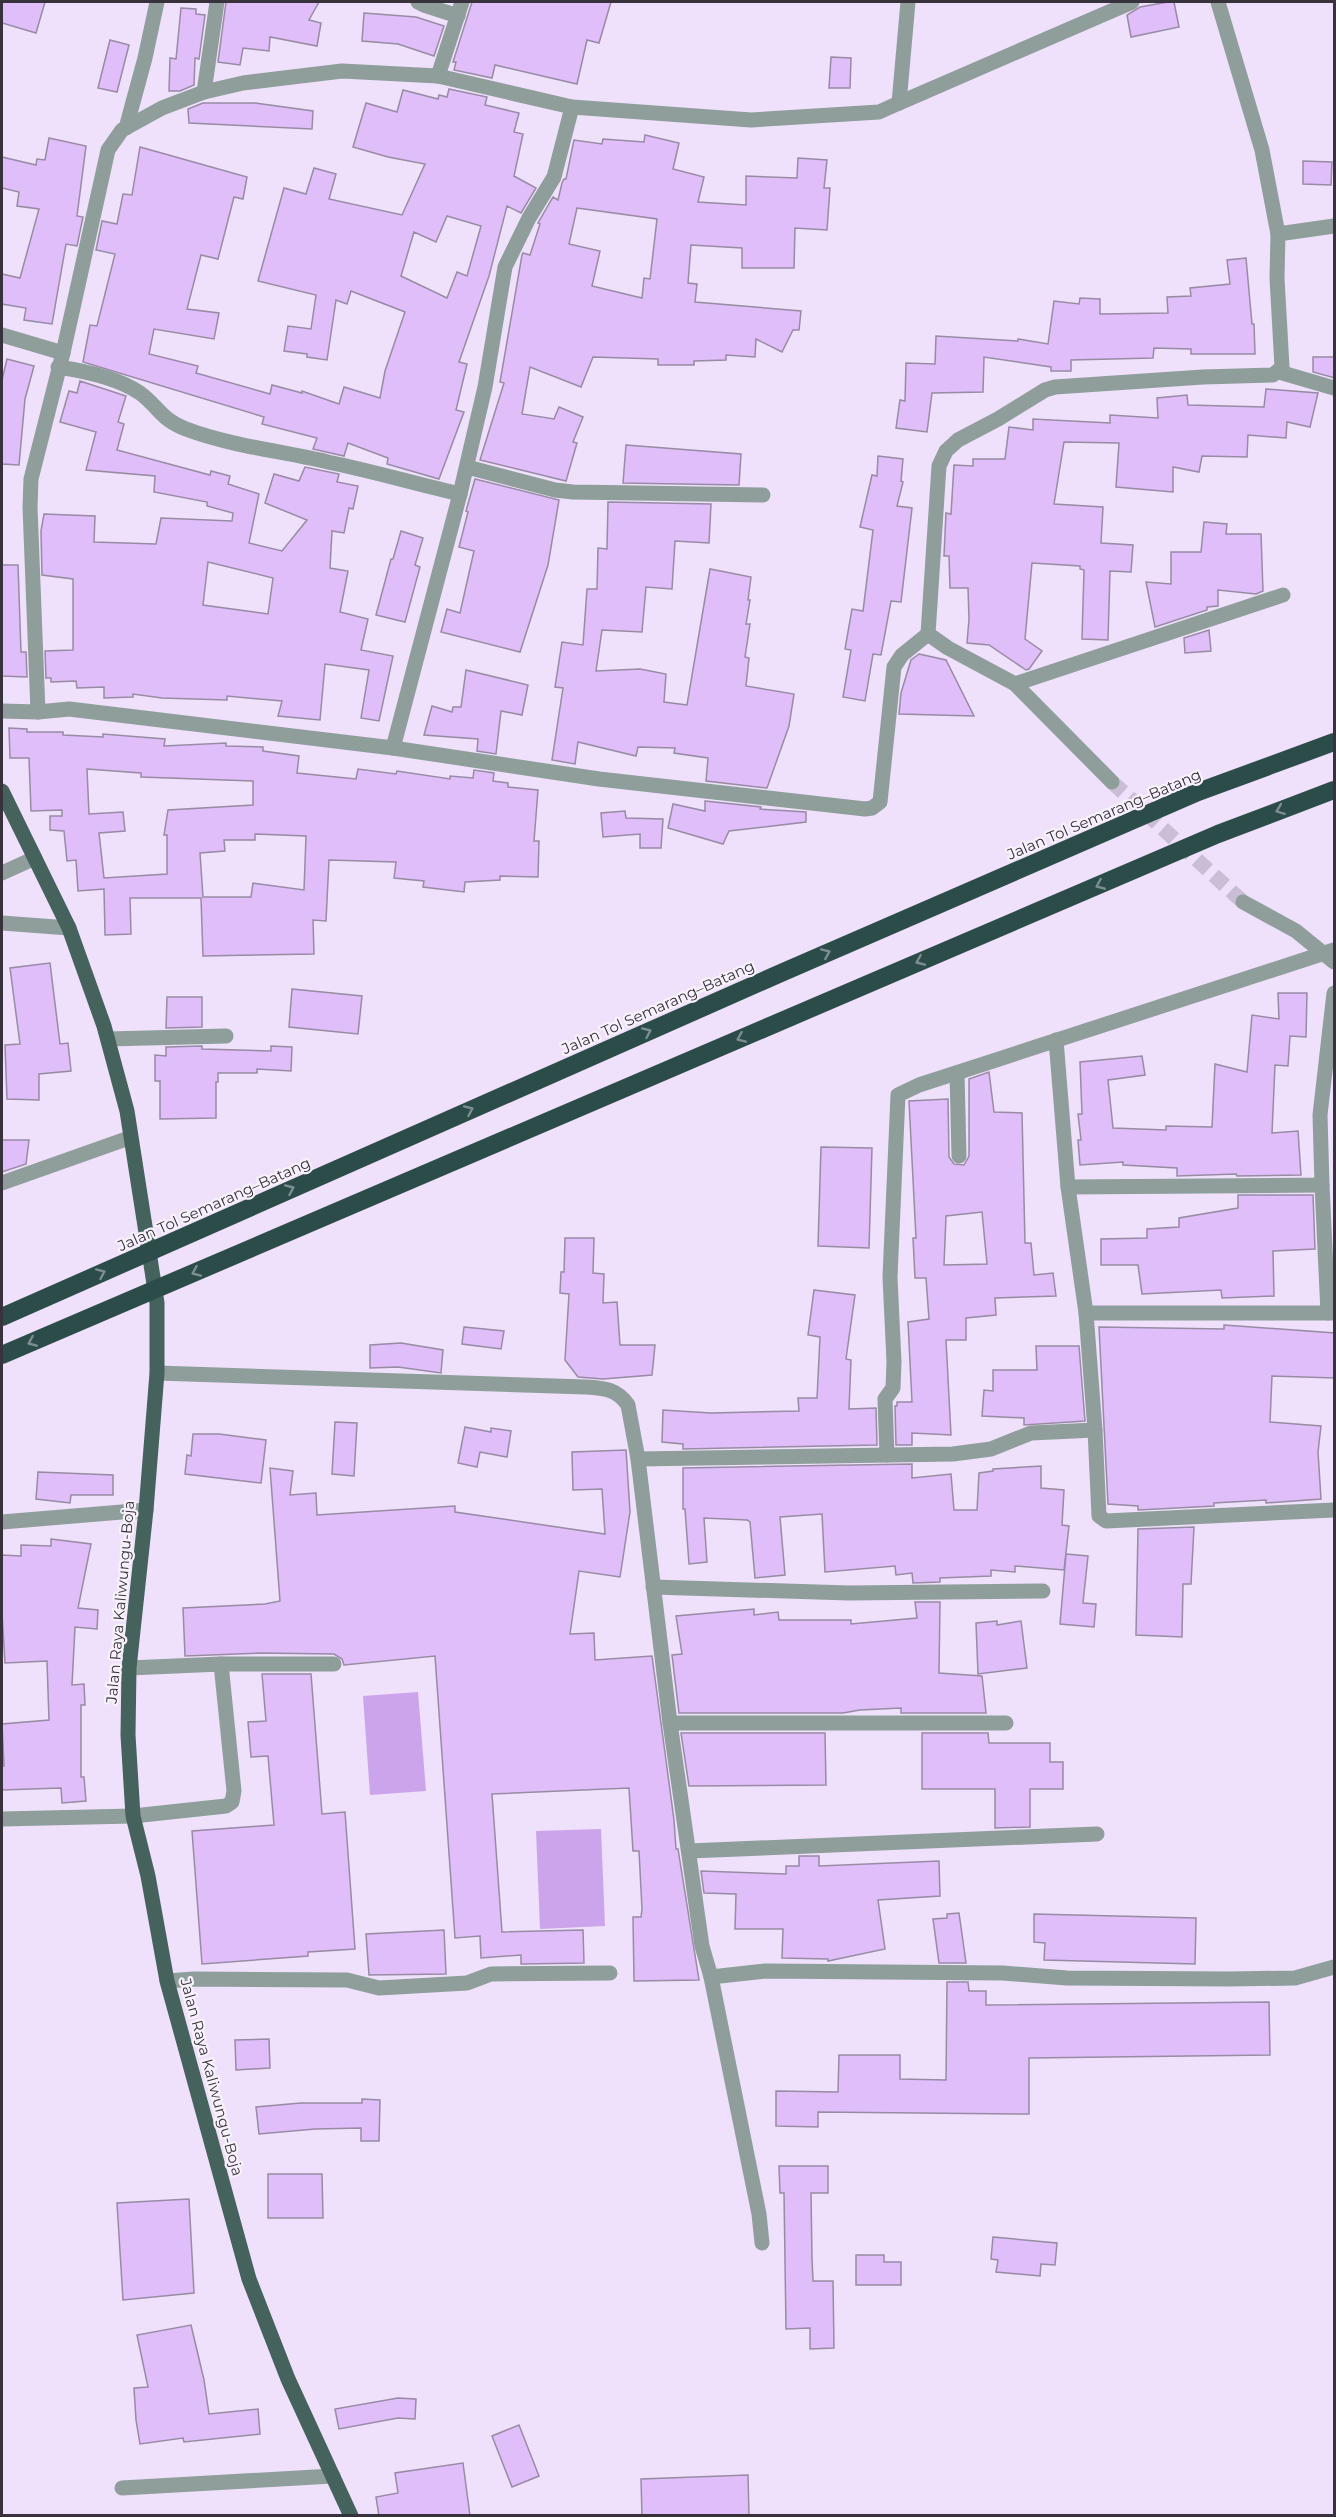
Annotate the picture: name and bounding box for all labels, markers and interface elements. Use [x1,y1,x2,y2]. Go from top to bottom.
street label: Jalan Tol Semarang–Batang [1003,764,1204,864]
one-way arrow [1275,803,1286,816]
one-way arrow [1095,878,1106,890]
one-way arrow [819,948,830,960]
one-way arrow [916,954,927,966]
street label: Jalan Tol Semarang–Batang [558,956,757,1059]
one-way arrow [641,1027,652,1039]
one-way arrow [736,1031,747,1043]
one-way arrow [462,1106,473,1118]
street label: Jalan Tol Semarang–Batang [114,1153,313,1256]
one-way arrow [284,1184,295,1196]
one-way arrow [191,1265,202,1277]
one-way arrow [95,1269,106,1281]
one-way arrow [28,1335,39,1347]
street label: Jalan Raya Kaliwungu-Boja [102,1500,138,1705]
street label: Jalan Raya Kaliwungu-Boja [176,1975,248,2178]

